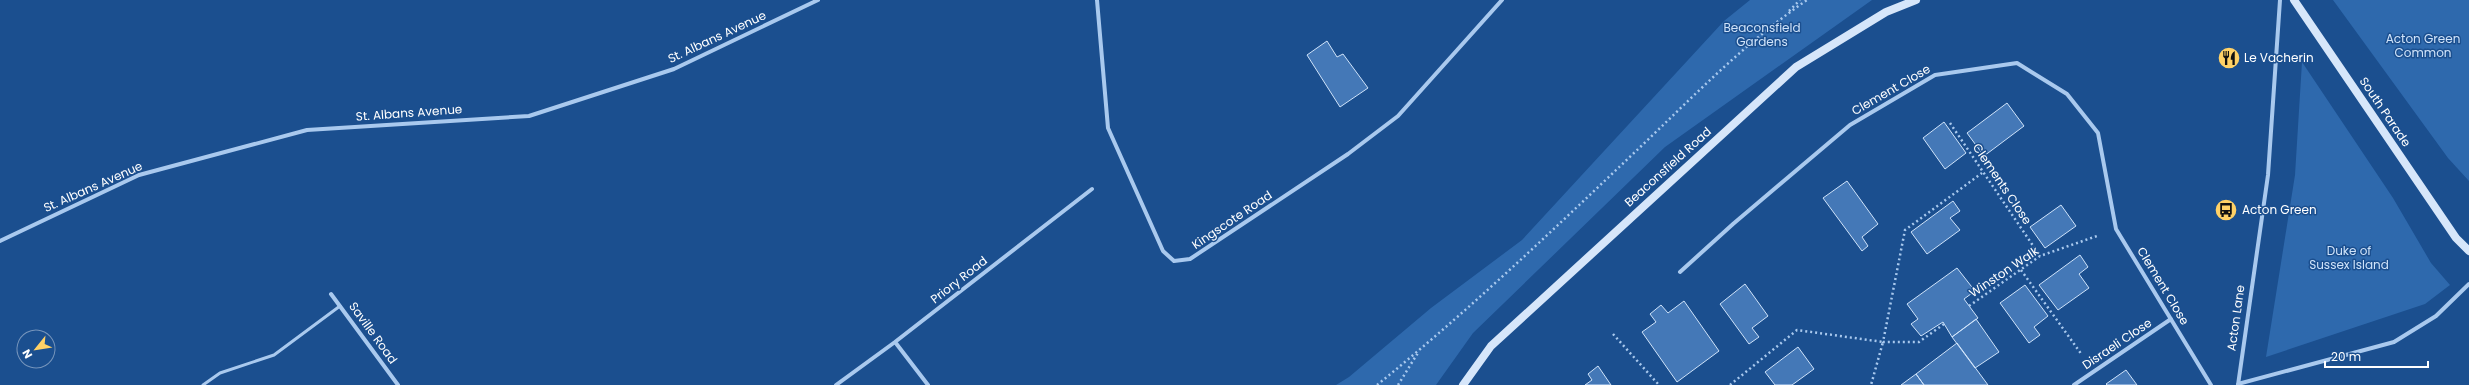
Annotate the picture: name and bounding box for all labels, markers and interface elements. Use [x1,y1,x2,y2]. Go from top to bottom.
street label: St. Albans Avenue [665,6,769,67]
park label: Beaconsfield Gardens [1723,19,1801,50]
park label: Acton Green Common [2386,30,2460,61]
restaurant icon: Le Vacherin [2216,45,2242,71]
place label: Le Vacherin [2244,49,2314,66]
street label: Clement Close [1848,60,1933,119]
street label: South Parade [2356,73,2415,150]
street label: St. Albans Avenue [355,100,463,125]
street label: Beaconsfield Road [1621,123,1715,210]
street label: Clements Close [1969,140,2036,228]
street label: St. Albans Avenue [41,157,145,216]
street label: Kingscote Road [1188,186,1275,253]
bus stop icon: Acton Green [2213,197,2239,223]
place label: Acton Green [2242,201,2317,218]
street label: Winston Walk [1966,242,2043,301]
park label: Duke of Sussex Island [2309,242,2389,273]
street label: Clement Close [2133,244,2193,328]
street label: Priory Road [927,252,991,307]
street label: Acton Lane [2222,284,2249,352]
street label: Saville Road [345,298,402,367]
street label: Disraeli Close [2079,314,2155,373]
north arrow [16,329,56,369]
scale bar [2325,343,2428,369]
text: N [18,346,36,362]
text: 20 m [2331,348,2361,365]

